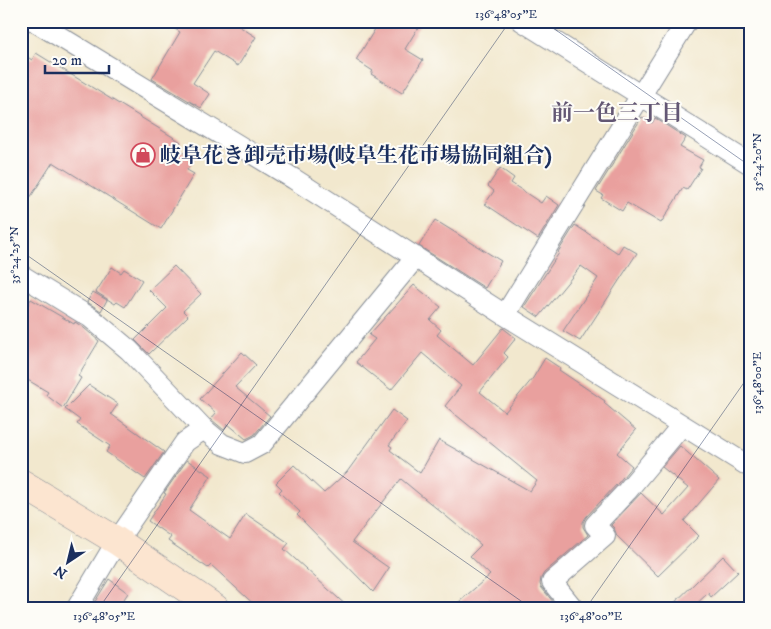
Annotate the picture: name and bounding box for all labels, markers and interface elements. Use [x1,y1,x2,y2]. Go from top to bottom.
text: 136°48'05"E [475,7,537,22]
scale bar [45,42,109,74]
text: 20 m [52,51,82,70]
district label: 前一色三丁目 [551,100,683,127]
text: 35°24'20"N [750,133,765,191]
shop icon: 岐阜花き卸売市場(岐阜生花市場協同組合) [130,142,156,168]
place label: 岐阜花き卸売市場(岐阜生花市場協同組合) [160,143,552,169]
text: 35°24'25"N [7,226,22,284]
text: 136°48'00"E [750,351,765,414]
north arrow [42,536,92,586]
text: N [51,561,71,583]
text: 136°48'05"E [73,609,135,624]
text: 136°48'00"E [560,609,623,624]

